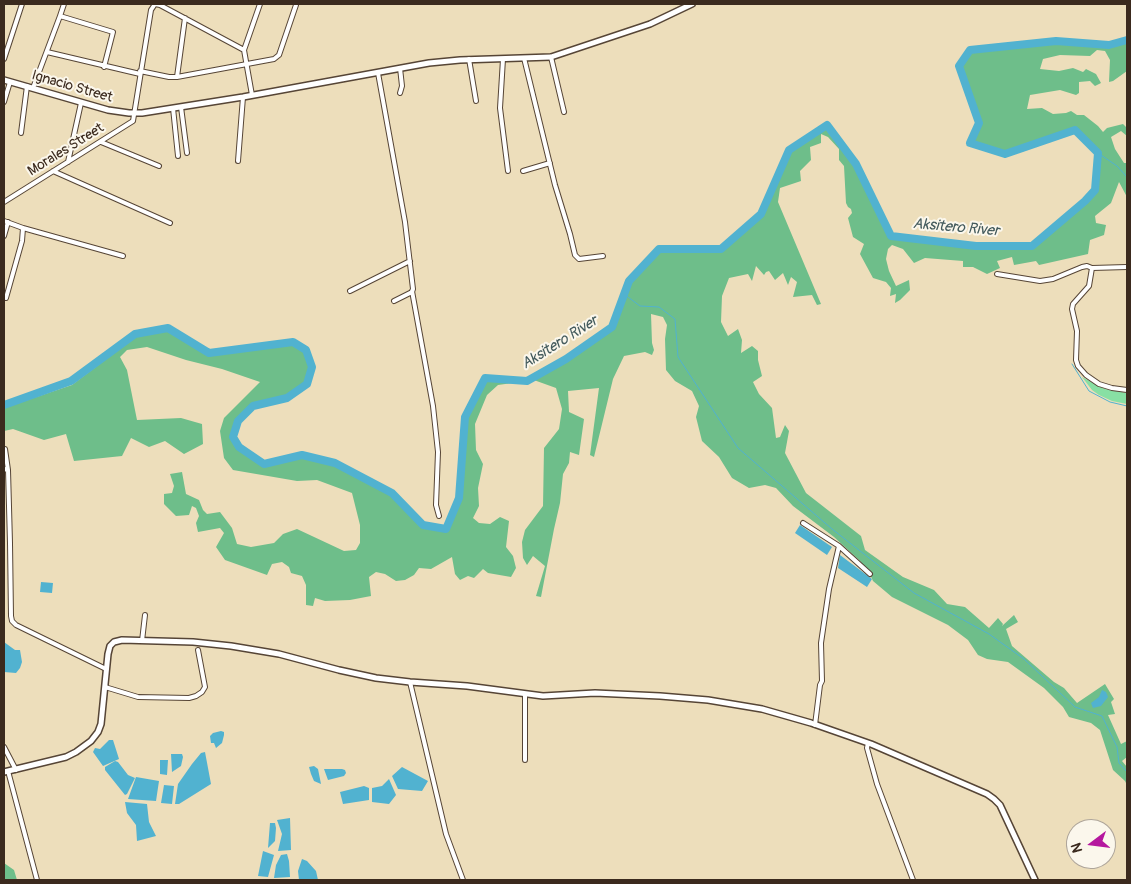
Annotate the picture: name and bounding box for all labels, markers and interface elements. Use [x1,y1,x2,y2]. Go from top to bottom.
street label: Ignacio Street [30,67,114,107]
street label: Morales Street [25,120,107,180]
water label: Aksitero River [912,215,1000,241]
water label: Aksitero River [519,312,601,374]
north arrow [1066,819,1116,869]
text: N [1068,841,1086,855]

